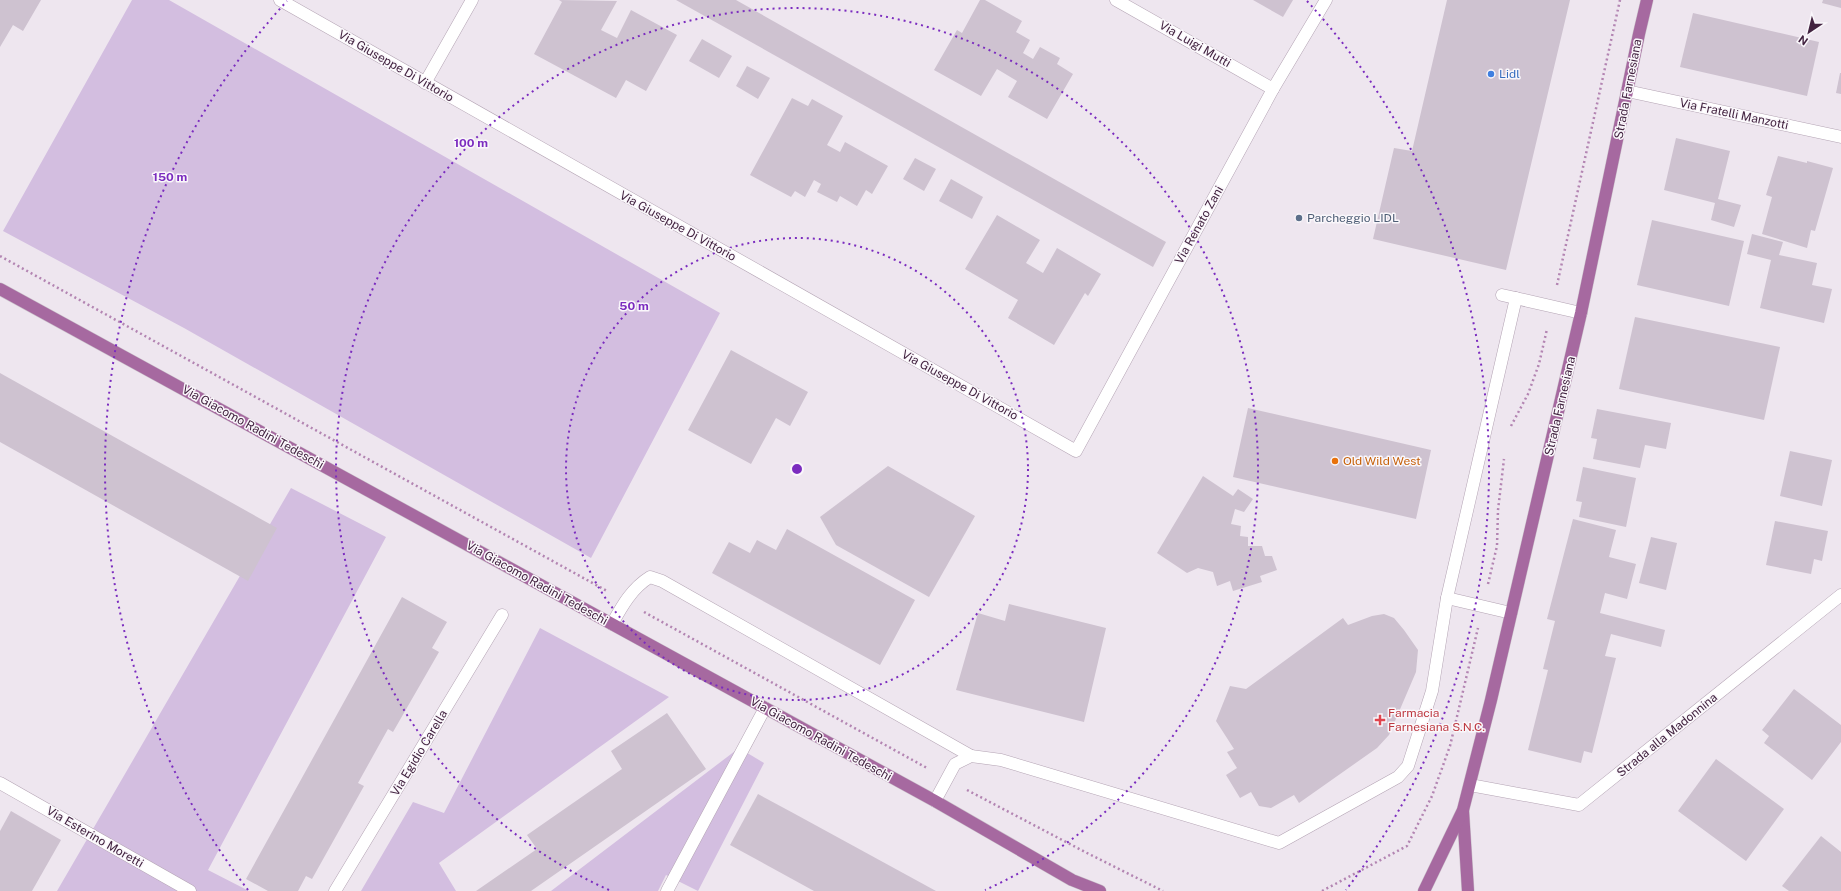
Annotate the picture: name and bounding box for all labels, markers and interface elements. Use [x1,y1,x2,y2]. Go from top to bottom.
north arrow [1789,12,1829,52]
street label: Via Luigi Mutti [1157,18,1233,70]
street label: Via Giuseppe Di Vittorio [336,27,456,105]
text: N [1796,33,1810,48]
street label: Strada Farnesiana [1611,38,1645,140]
place label: Lidl [1499,67,1520,81]
marker: Lidl [1486,69,1496,79]
street label: Via Fratelli Manzotti [1678,96,1790,132]
text: 100 m [454,136,488,150]
text: 150 m [153,170,187,184]
street label: Via Renato Zani [1172,184,1226,266]
street label: Via Giuseppe Di Vittorio [617,188,739,264]
place label: Parcheggio LIDL [1307,211,1399,225]
marker: Parcheggio LIDL [1294,213,1304,223]
text: 50 m [619,299,649,313]
street label: Via Giuseppe Di Vittorio [899,347,1021,423]
street label: Strada Farnesiana [1542,355,1578,457]
street label: Via Giacomo Radini Tedeschi [180,382,326,472]
place label: Old Wild West [1343,454,1421,468]
marker: Old Wild West [1330,456,1340,466]
centre of rings [790,462,804,476]
street label: Via Giacomo Radini Tedeschi [464,538,610,628]
street label: Strada alla Madonnina [1614,690,1720,780]
street label: Via Giacomo Radini Tedeschi [748,694,894,784]
place label: Farmacia Farnesiana S.N.C. [1388,706,1485,734]
street label: Via Egidio Carella [388,707,450,799]
marker: Farmacia Farnesiana S.N.C. [1375,715,1385,725]
street label: Via Esterino Moretti [44,804,146,870]

